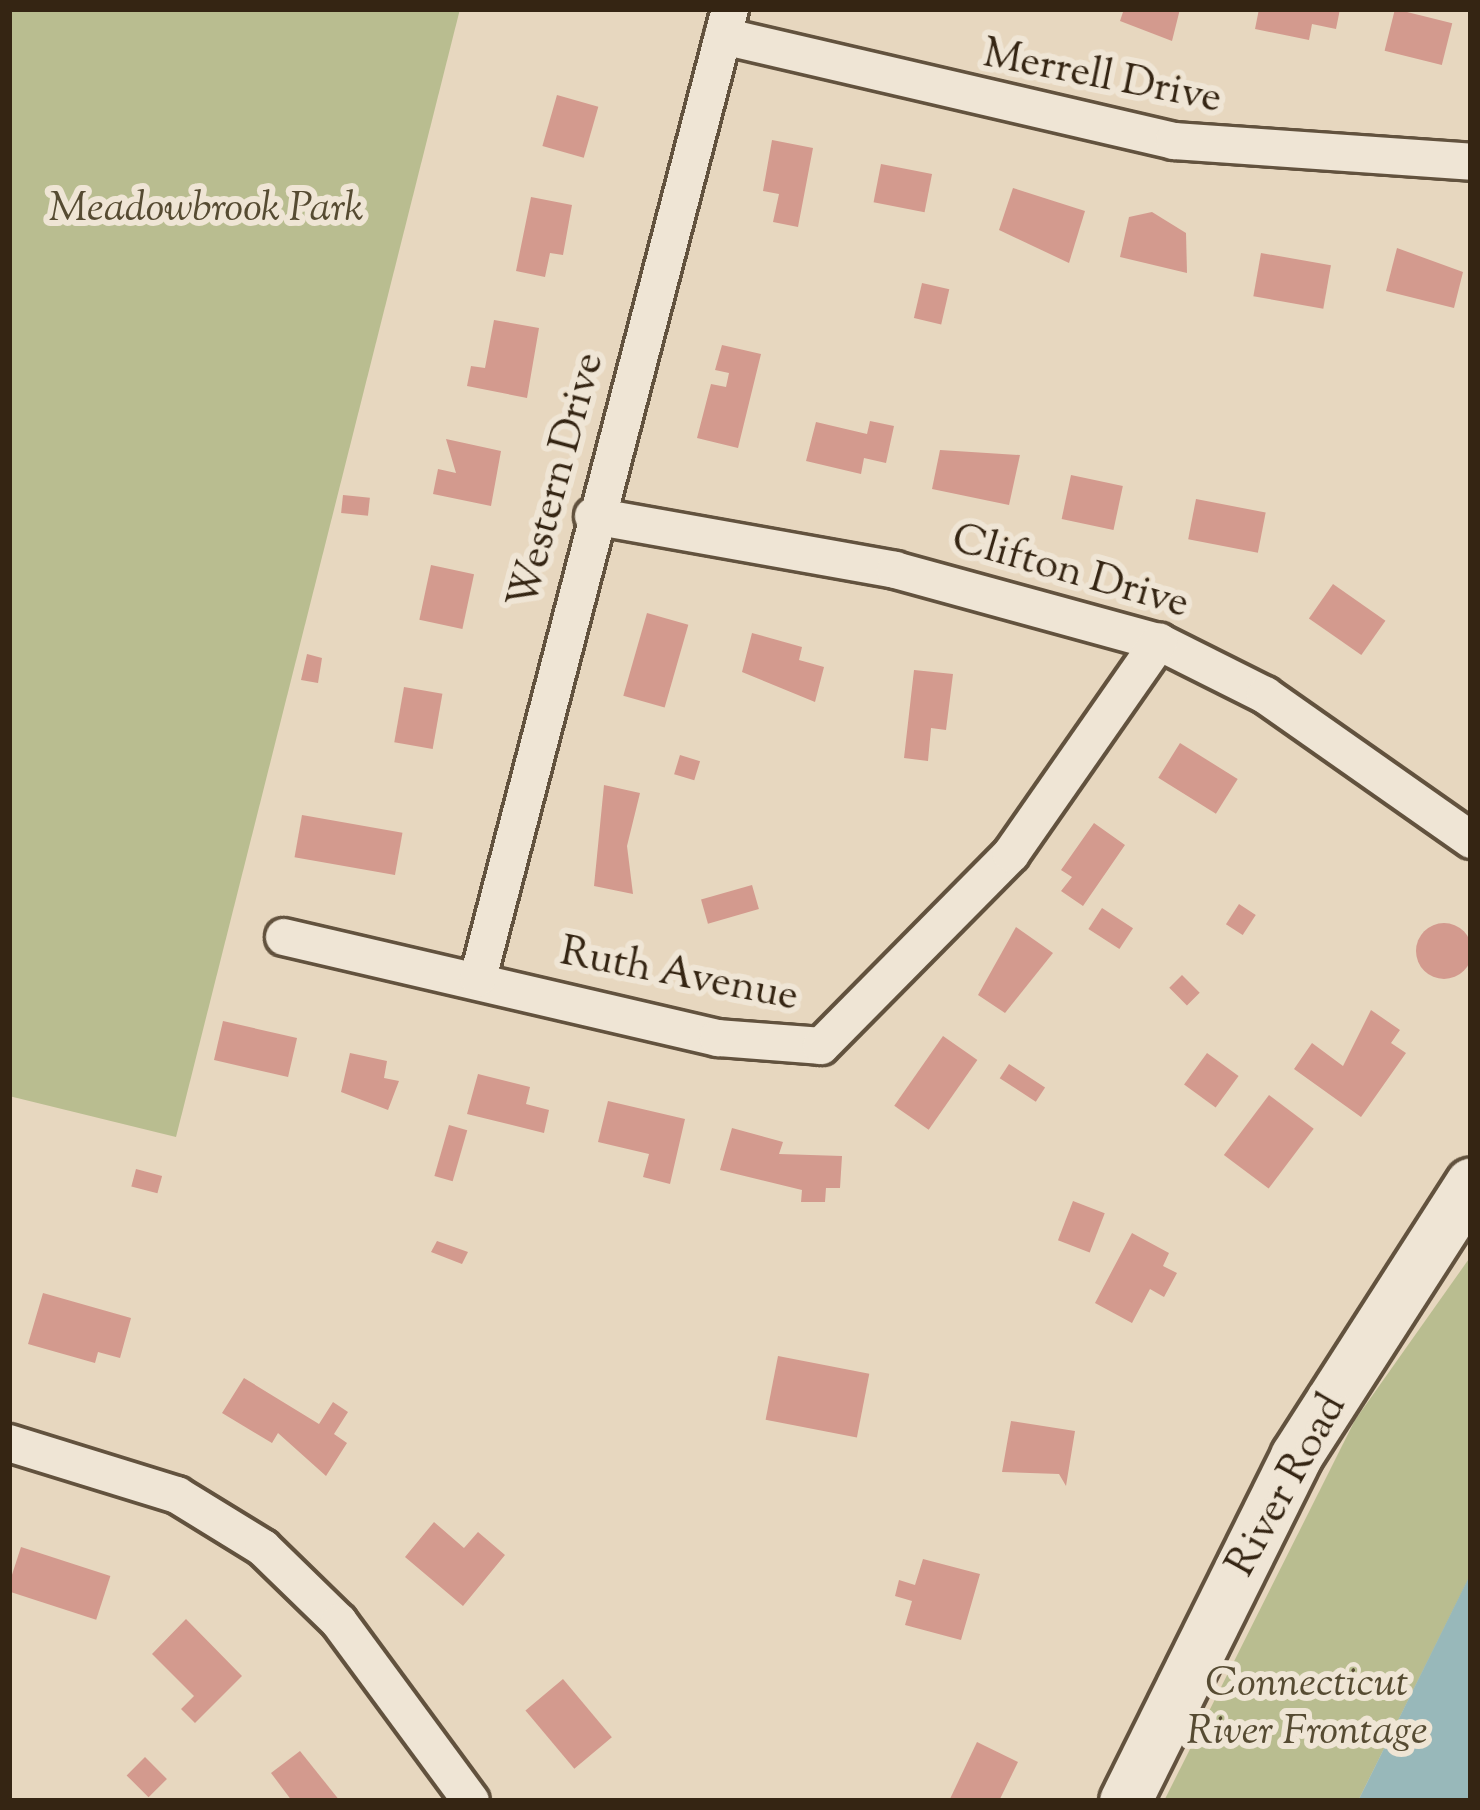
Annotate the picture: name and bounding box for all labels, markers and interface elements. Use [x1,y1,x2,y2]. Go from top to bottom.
street label: Merrell Drive [978,30,1226,126]
park label: Meadowbrook Park [48,185,364,235]
street label: Western Drive [500,347,616,615]
street label: Clifton Drive [946,515,1194,631]
street label: Ruth Avenue [556,928,802,1024]
street label: River Road [1217,1386,1359,1586]
park label: Connecticut River Frontage [1186,1660,1428,1758]

